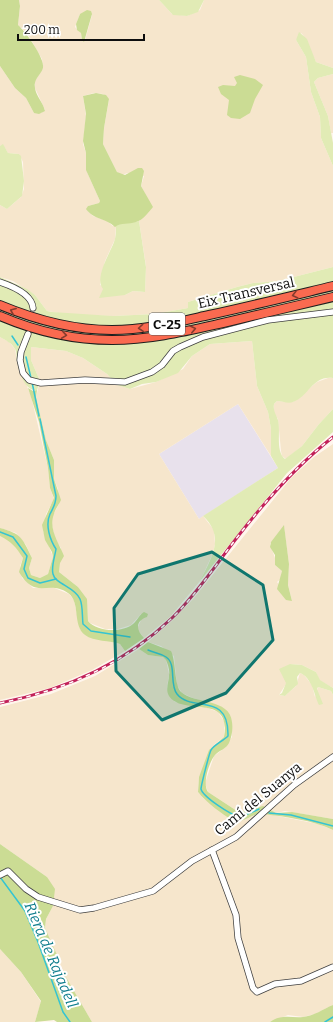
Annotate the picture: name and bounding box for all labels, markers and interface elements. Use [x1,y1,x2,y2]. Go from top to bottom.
scale bar [18,16,144,42]
text: 200 m [24,23,60,37]
street label: Eix Transversal [196,274,296,312]
one-way arrow [292,291,298,299]
one-way arrow [10,307,17,315]
road number: C-25 [149,313,185,335]
one-way arrow [138,323,144,332]
one-way arrow [190,326,196,334]
one-way arrow [61,330,67,339]
street label: Camí del Suanya [211,758,305,839]
water label: Riera de Rajadell [21,899,81,1011]

